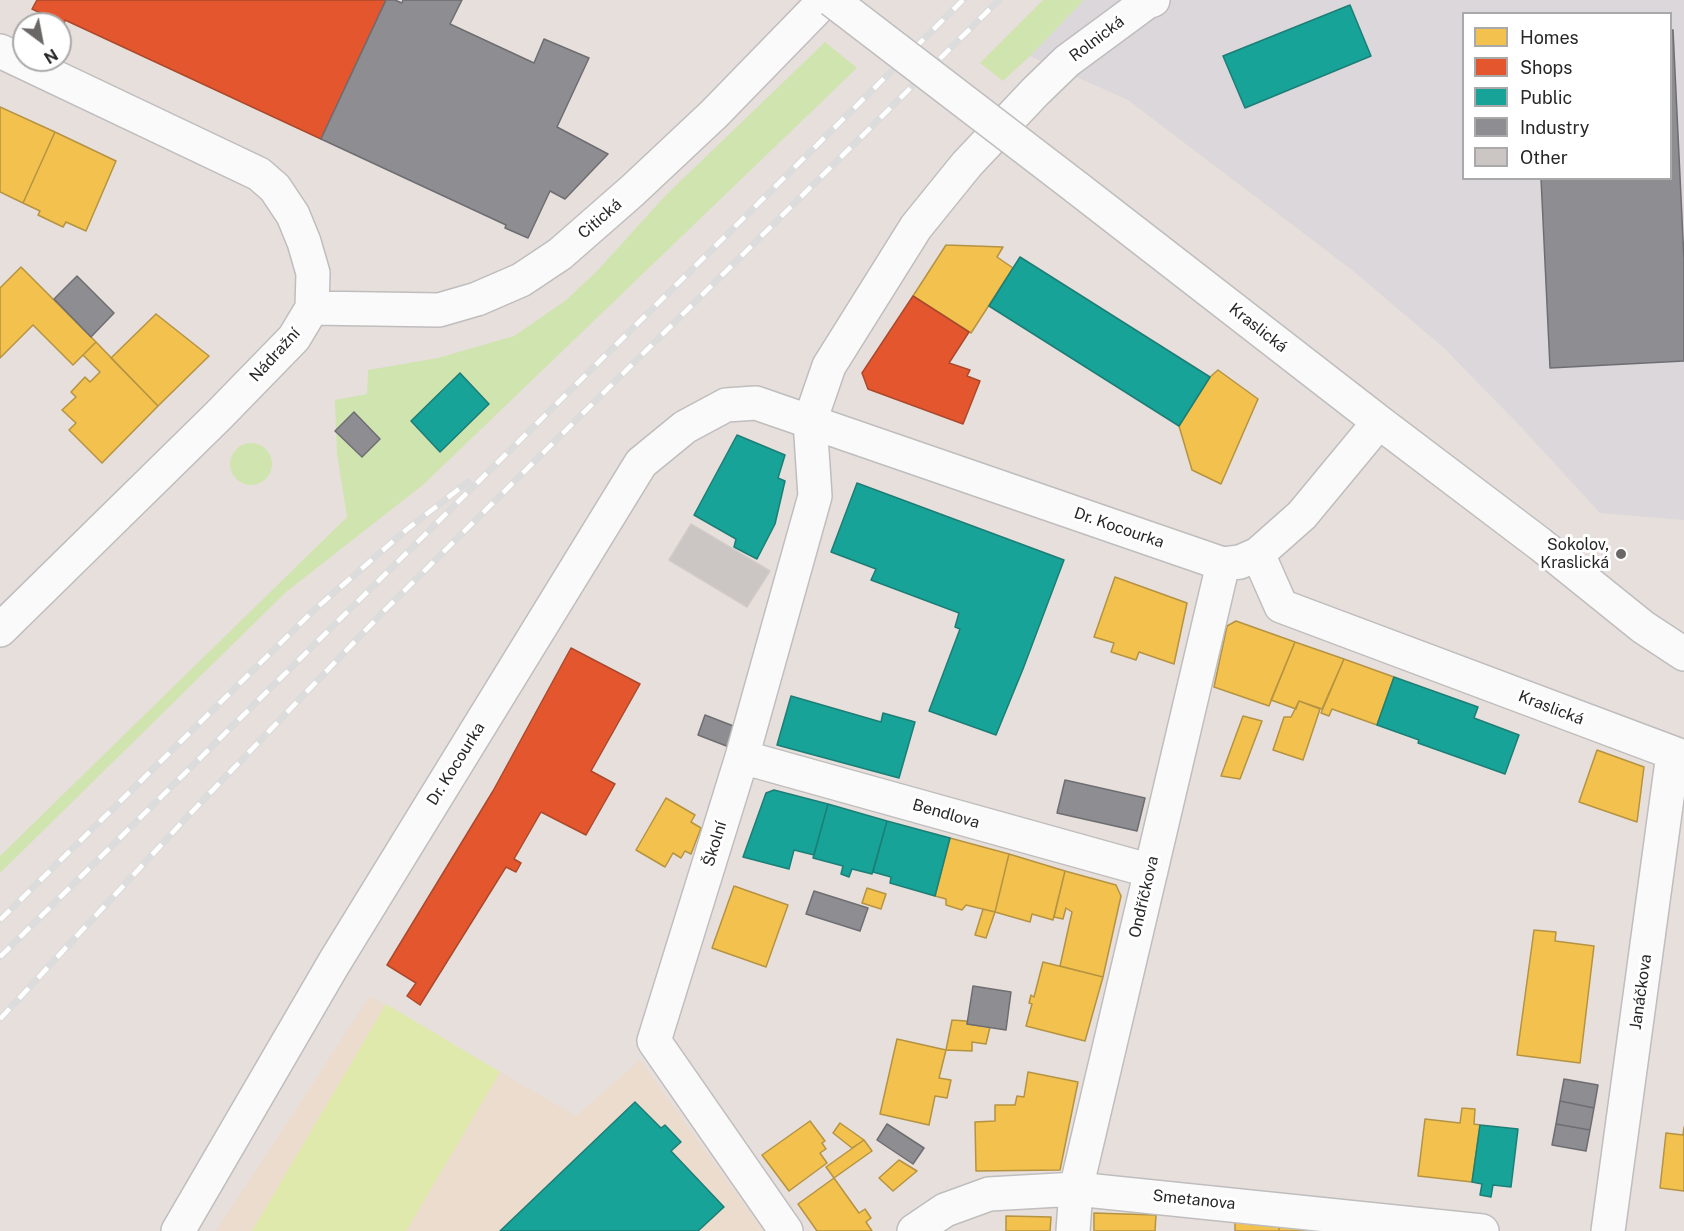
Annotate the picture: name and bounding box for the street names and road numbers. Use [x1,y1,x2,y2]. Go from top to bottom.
street label: Rolnická [1066,12,1128,66]
street label: Citická [574,195,626,243]
street label: Kraslická [1225,299,1291,357]
street label: Nádražní [246,324,304,386]
street label: Dr. Kocourka [1071,504,1167,552]
street label: Kraslická [1516,687,1586,729]
street label: Dr. Kocourka [423,719,489,809]
street label: Bendlova [910,795,982,833]
street label: Školní [699,819,731,869]
street label: Ondříčkova [1125,854,1163,940]
street label: Janáčkova [1626,953,1656,1031]
street label: Smetanova [1152,1186,1236,1214]

